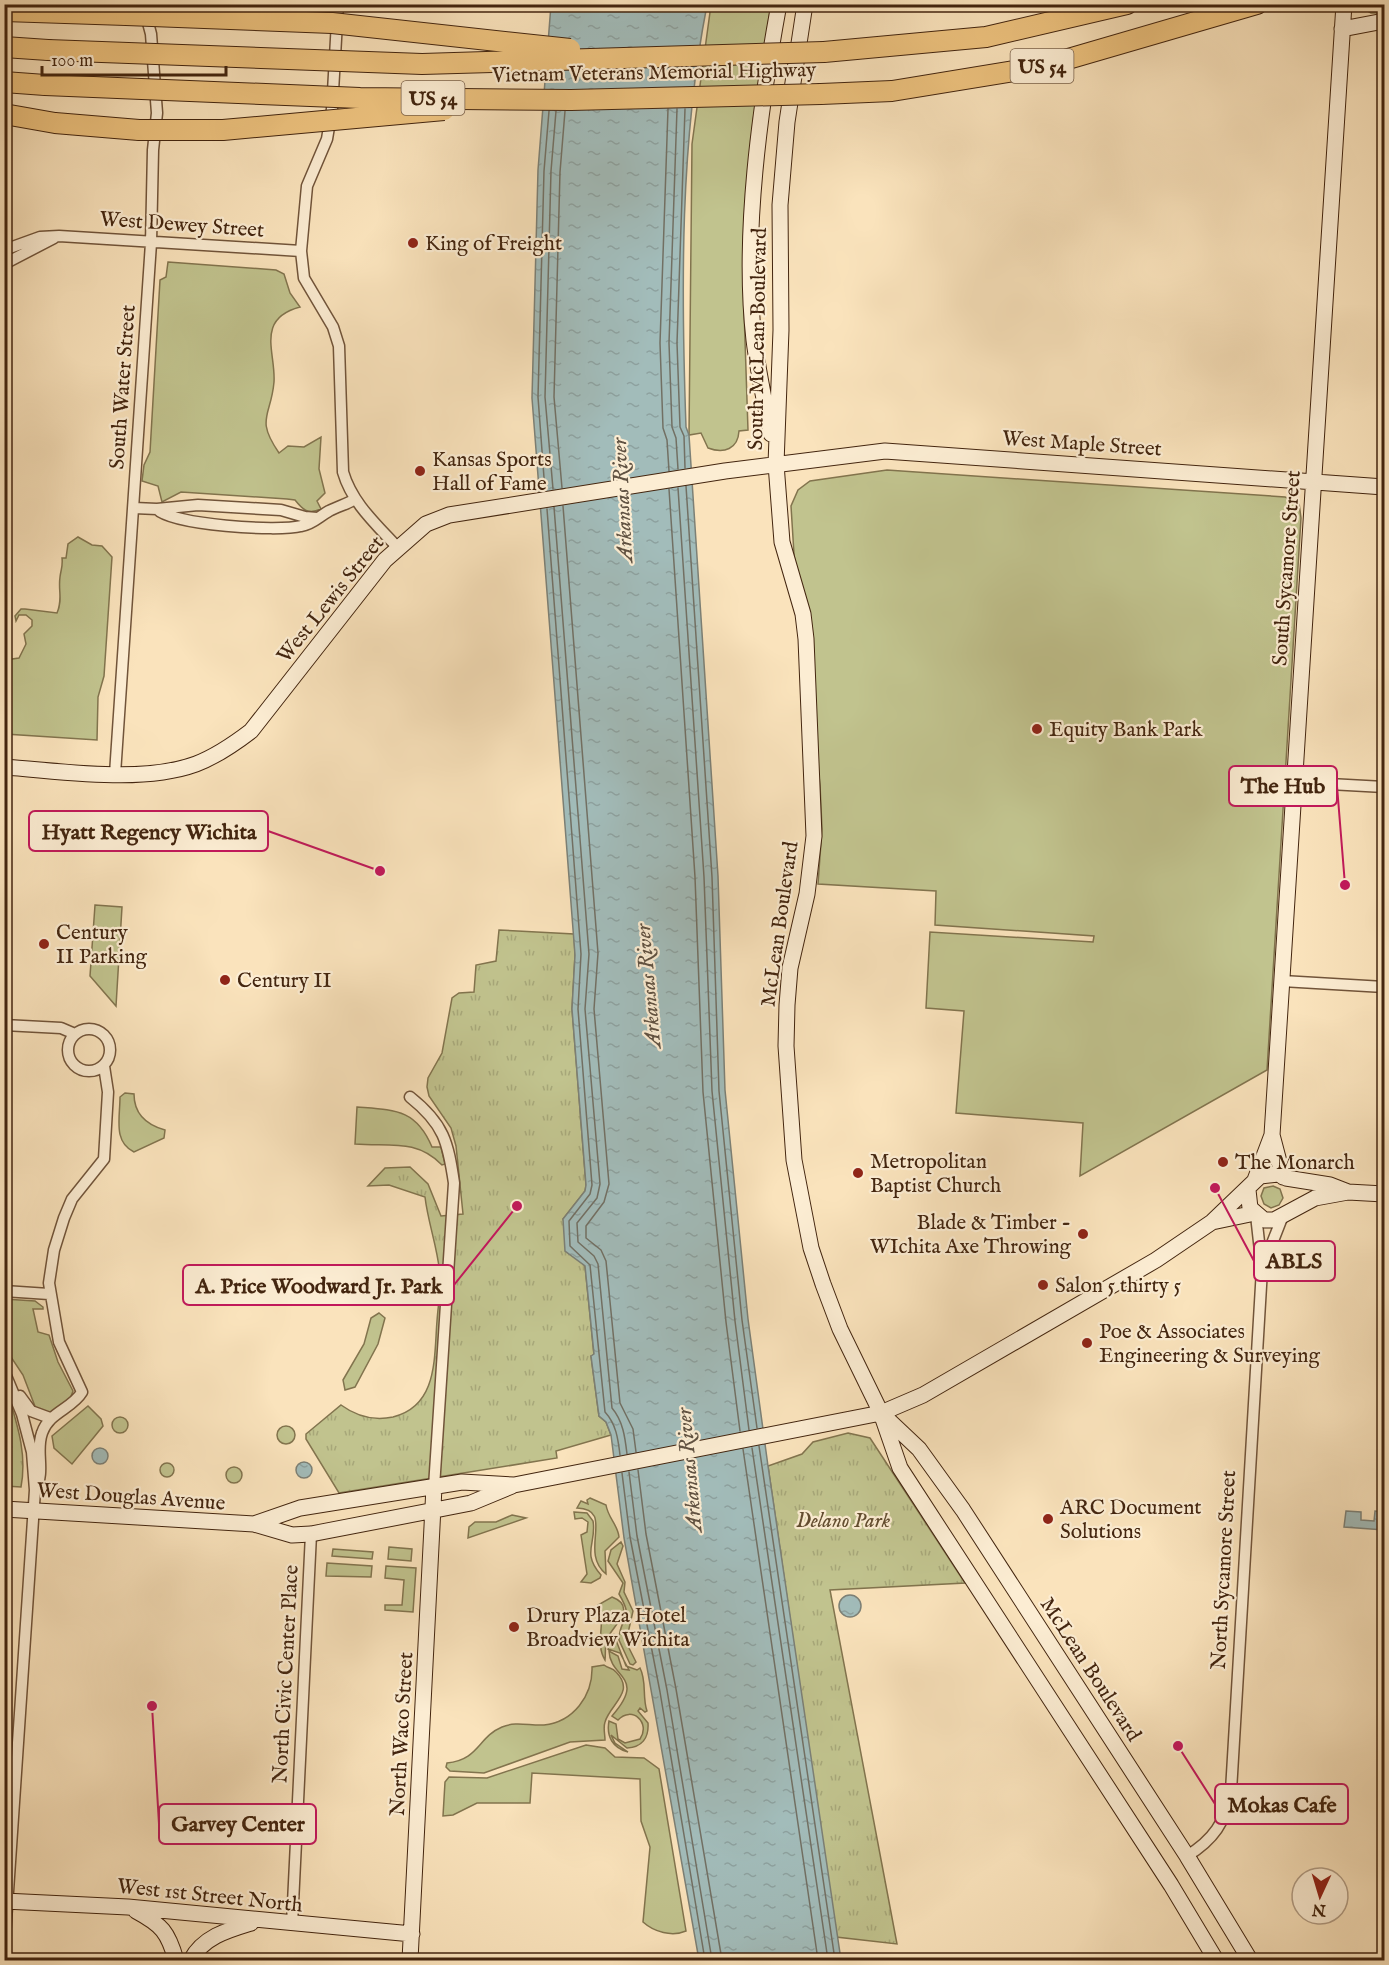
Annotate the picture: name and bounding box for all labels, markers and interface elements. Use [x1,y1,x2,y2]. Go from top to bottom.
scale bar [42,39,226,77]
road number: US 54 [1010,49,1074,83]
text: 100 m [51,50,93,73]
street label: Vietnam Veterans Memorial Highway [491,57,817,90]
road number: US 54 [402,81,464,115]
street label: West Dewey Street [99,206,265,245]
street label: South McLean Boulevard [743,227,774,451]
place label: King of Freight [425,231,562,258]
marker: King of Freight [406,236,420,250]
street label: South Water Street [104,304,143,470]
street label: West Maple Street [1001,425,1163,464]
water label: Arkansas River [606,436,640,565]
place label: Kansas Sports Hall of Fame [432,447,552,498]
marker: Kansas Sports Hall of Fame [413,464,427,478]
street label: South Sycamore Street [1267,469,1308,667]
street label: West Lewis Street [272,531,391,669]
place label: Equity Bank Park [1049,717,1203,744]
marker: Equity Bank Park [1030,722,1044,736]
callout: The Hub [1229,766,1337,806]
text: The Hub [1240,773,1325,801]
callout: Hyatt Regency Wichita [29,811,268,851]
text: Hyatt Regency Wichita [42,819,257,847]
street label: McLean Boulevard [756,839,806,1009]
place label: Century II Parking [56,920,147,971]
water label: Arkansas River [629,921,669,1051]
marker: Century II Parking [37,937,51,951]
place label: Century II [237,968,332,995]
marker: Century II [218,973,232,987]
place label: Metropolitan Baptist Church [870,1149,1001,1200]
place label: The Monarch [1235,1150,1355,1177]
marker: The Monarch [1216,1155,1230,1169]
marker: Metropolitan Baptist Church [851,1166,865,1180]
place label: Blade & Timber - WIchita Axe Throwing [870,1210,1072,1261]
marker: Blade & Timber - WIchita Axe Throwing [1076,1227,1090,1241]
callout: ABLS [1254,1241,1335,1281]
text: ABLS [1265,1248,1322,1276]
callout: A. Price Woodward Jr. Park [183,1265,454,1305]
text: A. Price Woodward Jr. Park [194,1273,444,1301]
place label: Salon 5 thirty 5 [1055,1273,1182,1300]
marker: Salon 5 thirty 5 [1036,1278,1050,1292]
place label: Poe & Associates Engineering & Surveying [1099,1319,1320,1370]
marker: Poe & Associates Engineering & Surveying [1080,1336,1094,1350]
water label: Arkansas River [670,1405,710,1535]
street label: North Sycamore Street [1206,1470,1243,1670]
street label: West Douglas Avenue [36,1477,227,1518]
place label: ARC Document Solutions [1059,1495,1202,1546]
park label: Delano Park [796,1508,891,1535]
marker: ARC Document Solutions [1041,1512,1055,1526]
street label: North Civic Center Place [267,1564,306,1784]
street label: McLean Boulevard [1033,1593,1147,1748]
place label: Drury Plaza Hotel Broadview Wichita [526,1603,690,1654]
marker: Drury Plaza Hotel Broadview Wichita [507,1620,521,1634]
street label: North Waco Street [385,1651,420,1817]
callout: Mokas Cafe [1215,1784,1348,1824]
text: Mokas Cafe [1227,1792,1337,1820]
callout: Garvey Center [159,1804,316,1844]
text: Garvey Center [171,1811,306,1839]
north arrow [1290,1866,1350,1926]
street label: West 1st Street North [116,1873,304,1920]
text: N [1311,1898,1328,1919]

